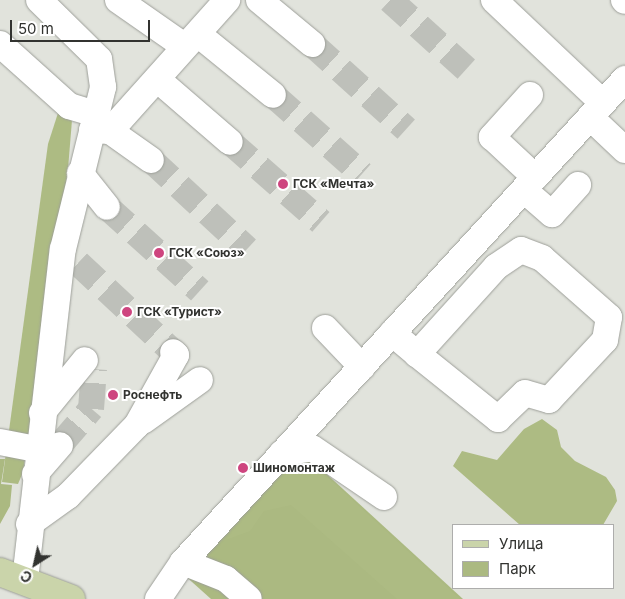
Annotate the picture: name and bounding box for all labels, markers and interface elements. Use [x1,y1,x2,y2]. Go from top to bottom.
scale bar [12,10,152,42]
text: 50 m [18,19,54,38]
place label: ГСК «Мечта» [293,177,374,191]
marker: ГСК «Мечта» [277,178,289,190]
place label: ГСК «Союз» [169,246,245,260]
marker: ГСК «Союз» [153,247,165,259]
place label: ГСК «Турист» [137,305,222,319]
marker: ГСК «Турист» [121,306,133,318]
place label: Роснефть [123,388,182,402]
marker: Роснефть [107,389,119,401]
place label: Шиномонтаж [253,461,335,475]
marker: Шиномонтаж [237,462,249,474]
legend [452,524,615,589]
text: Улица [499,534,543,553]
north arrow [10,539,60,589]
text: Парк [499,559,536,578]
text: С [17,567,35,587]

